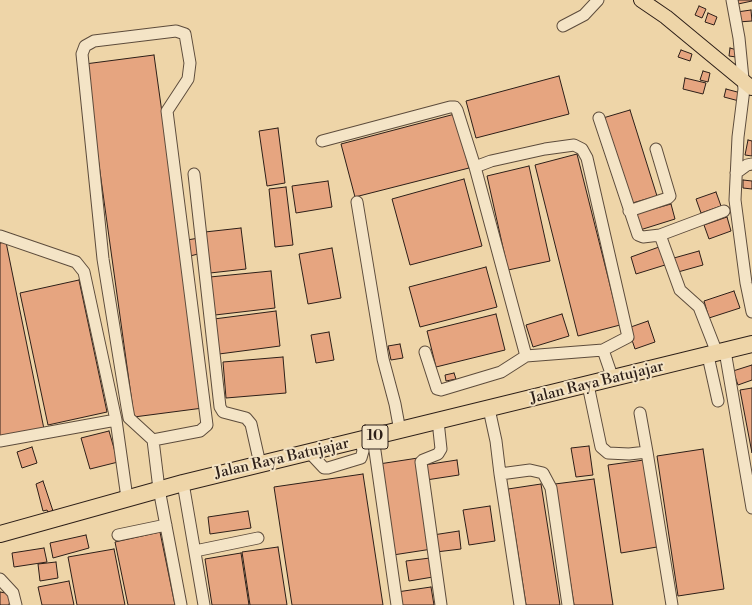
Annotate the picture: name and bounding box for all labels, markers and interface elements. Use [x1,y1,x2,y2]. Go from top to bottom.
street label: Jalan Raya Batujajar [528,358,666,408]
road number: 10 [362,425,388,449]
street label: Jalan Raya Batujajar [213,435,351,483]

